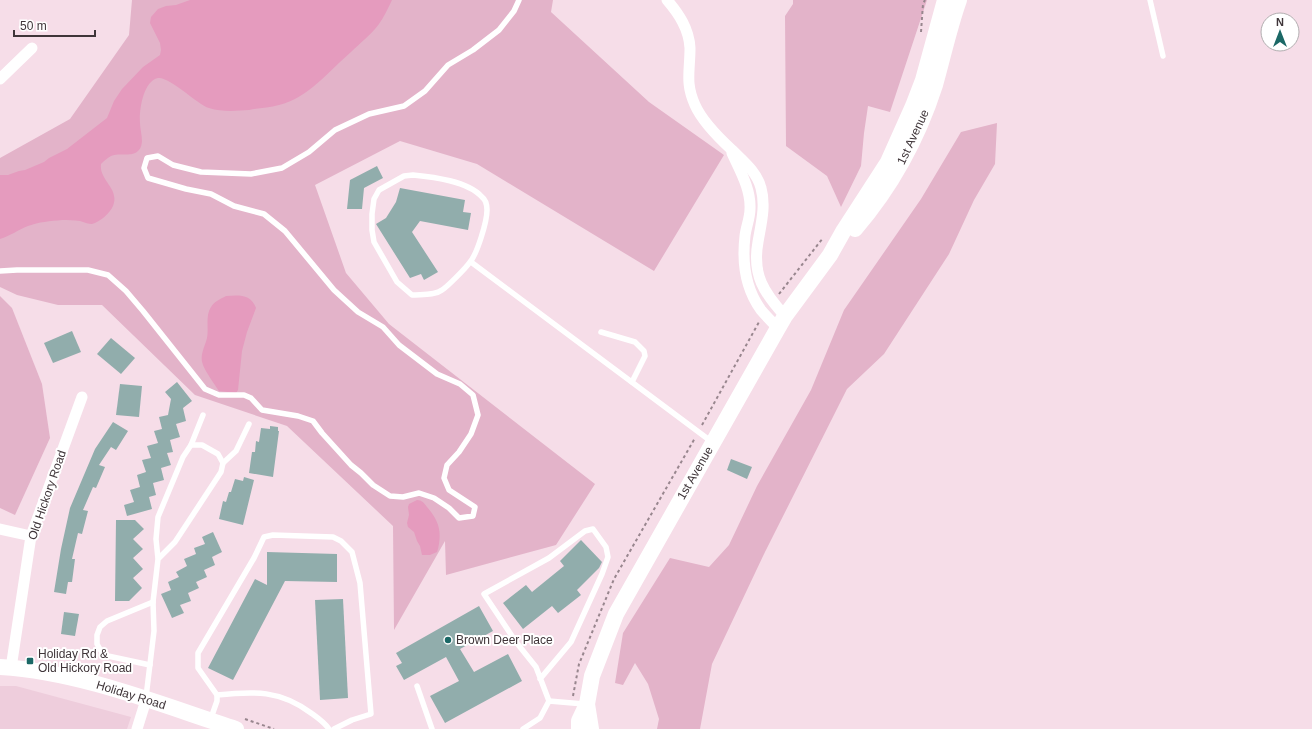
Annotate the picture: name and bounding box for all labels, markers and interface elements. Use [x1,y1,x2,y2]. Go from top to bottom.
scale bar [14,12,95,38]
north arrow [1260,12,1300,52]
text: N [1276,16,1284,28]
text: 50 m [20,19,47,33]
street label: 1st Avenue [894,107,932,167]
street label: 1st Avenue [674,444,716,502]
street label: Old Hickory Road [25,448,69,542]
place label: Brown Deer Place [456,633,553,647]
marker: Brown Deer Place [443,635,453,645]
place label: Holiday Rd & Old Hickory Road [38,647,132,675]
marker: Holiday Rd & Old Hickory Road [25,656,35,666]
street label: Holiday Road [95,678,167,712]

